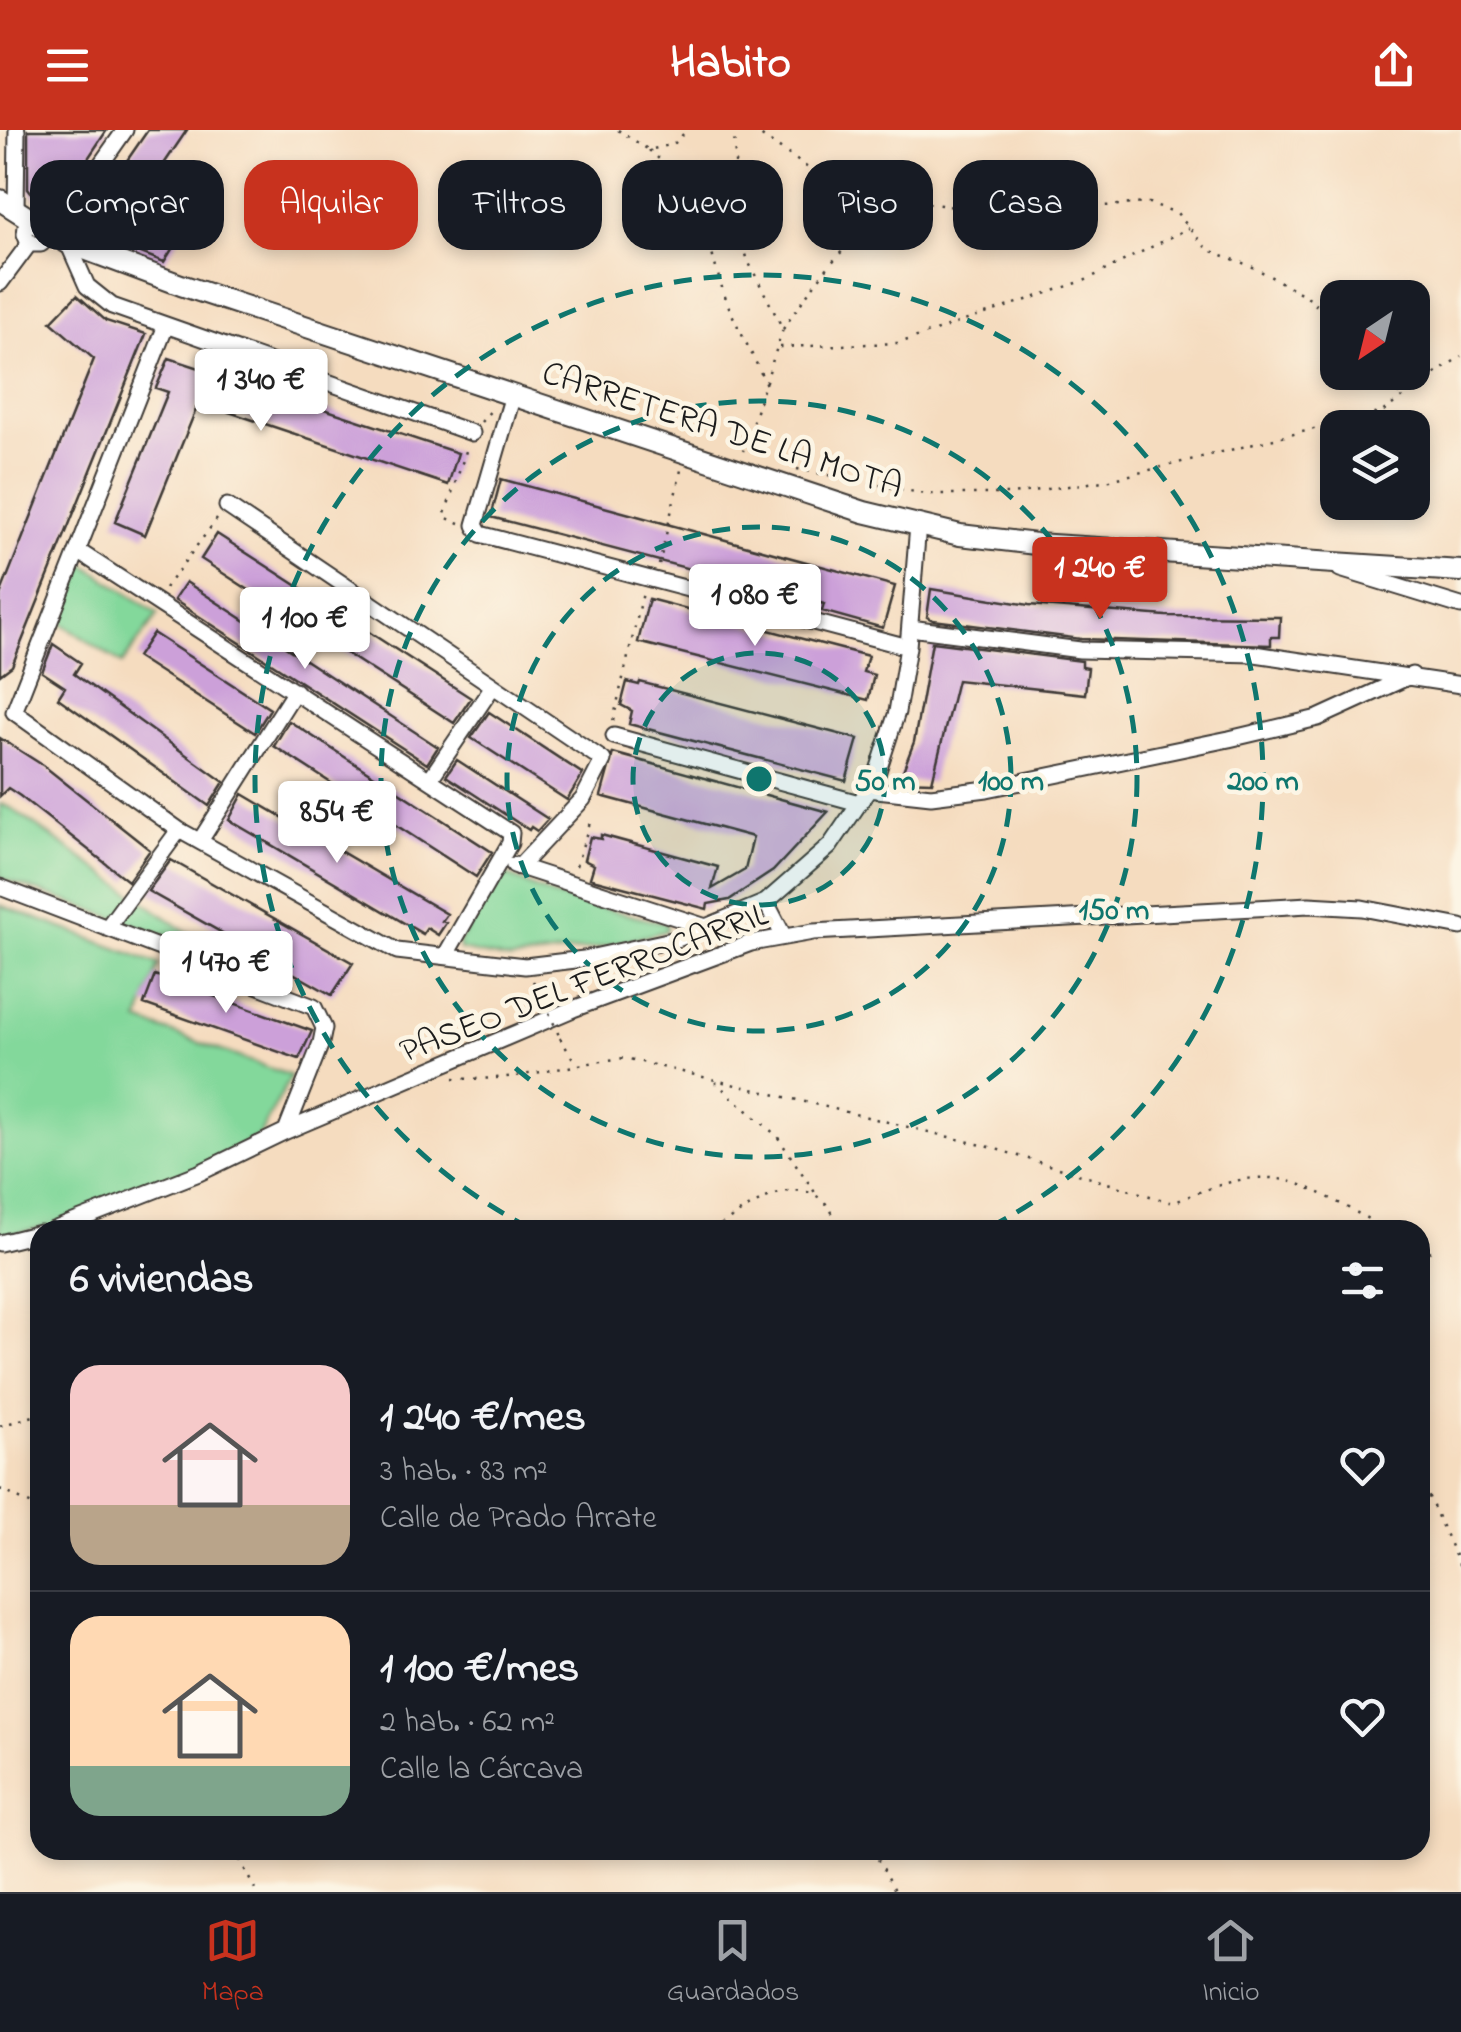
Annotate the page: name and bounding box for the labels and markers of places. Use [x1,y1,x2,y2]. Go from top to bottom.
pin: 1 340 € [169,349,353,434]
pin: 1 240 € [1008,537,1192,622]
pin: 1 080 € [663,564,847,649]
pin: 1 100 € [213,587,397,672]
centre of rings [741,761,777,797]
pin: 854 € [267,781,407,866]
pin: 1 470 € [134,931,318,1016]

